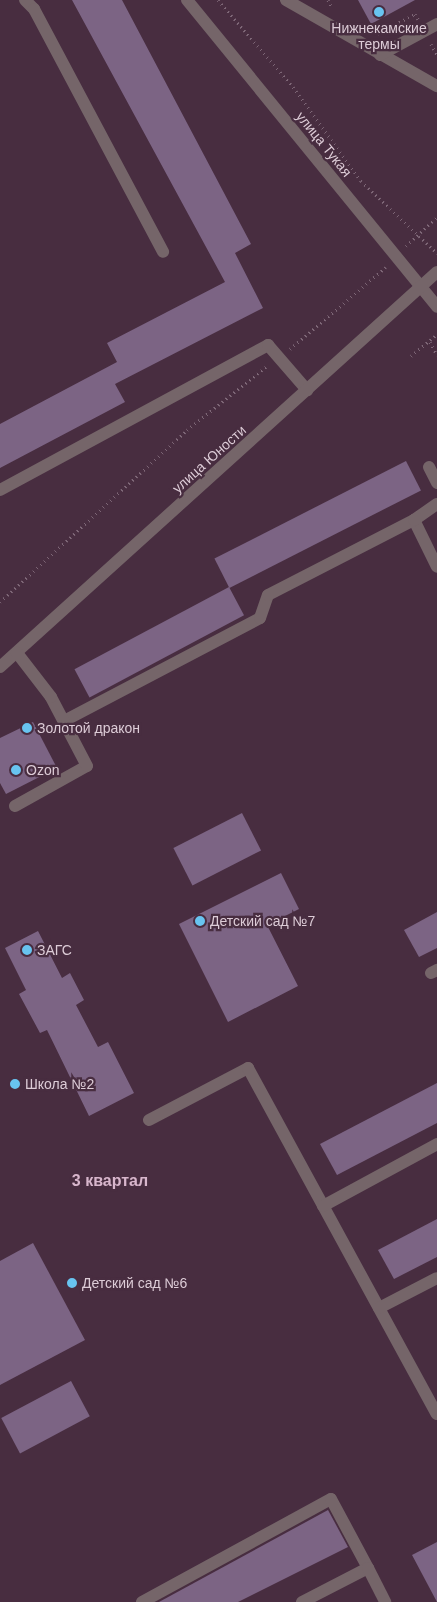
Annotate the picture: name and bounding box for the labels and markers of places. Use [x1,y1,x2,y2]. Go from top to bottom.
marker: Нижнекамские термы [373,6,385,18]
place label: Нижнекамские термы [331,20,427,52]
place label: Золотой дракон [37,720,140,736]
marker: Золотой дракон [21,722,33,734]
place label: Ozon [26,762,59,778]
marker: Ozon [10,764,22,776]
place label: Детский сад №7 [210,913,315,929]
marker: Детский сад №7 [194,915,206,927]
place label: ЗАГС [37,942,72,958]
marker: ЗАГС [21,944,33,956]
place label: Школа №2 [25,1076,94,1092]
marker: Школа №2 [9,1078,21,1090]
place label: Детский сад №6 [82,1275,187,1291]
marker: Детский сад №6 [66,1277,78,1289]

